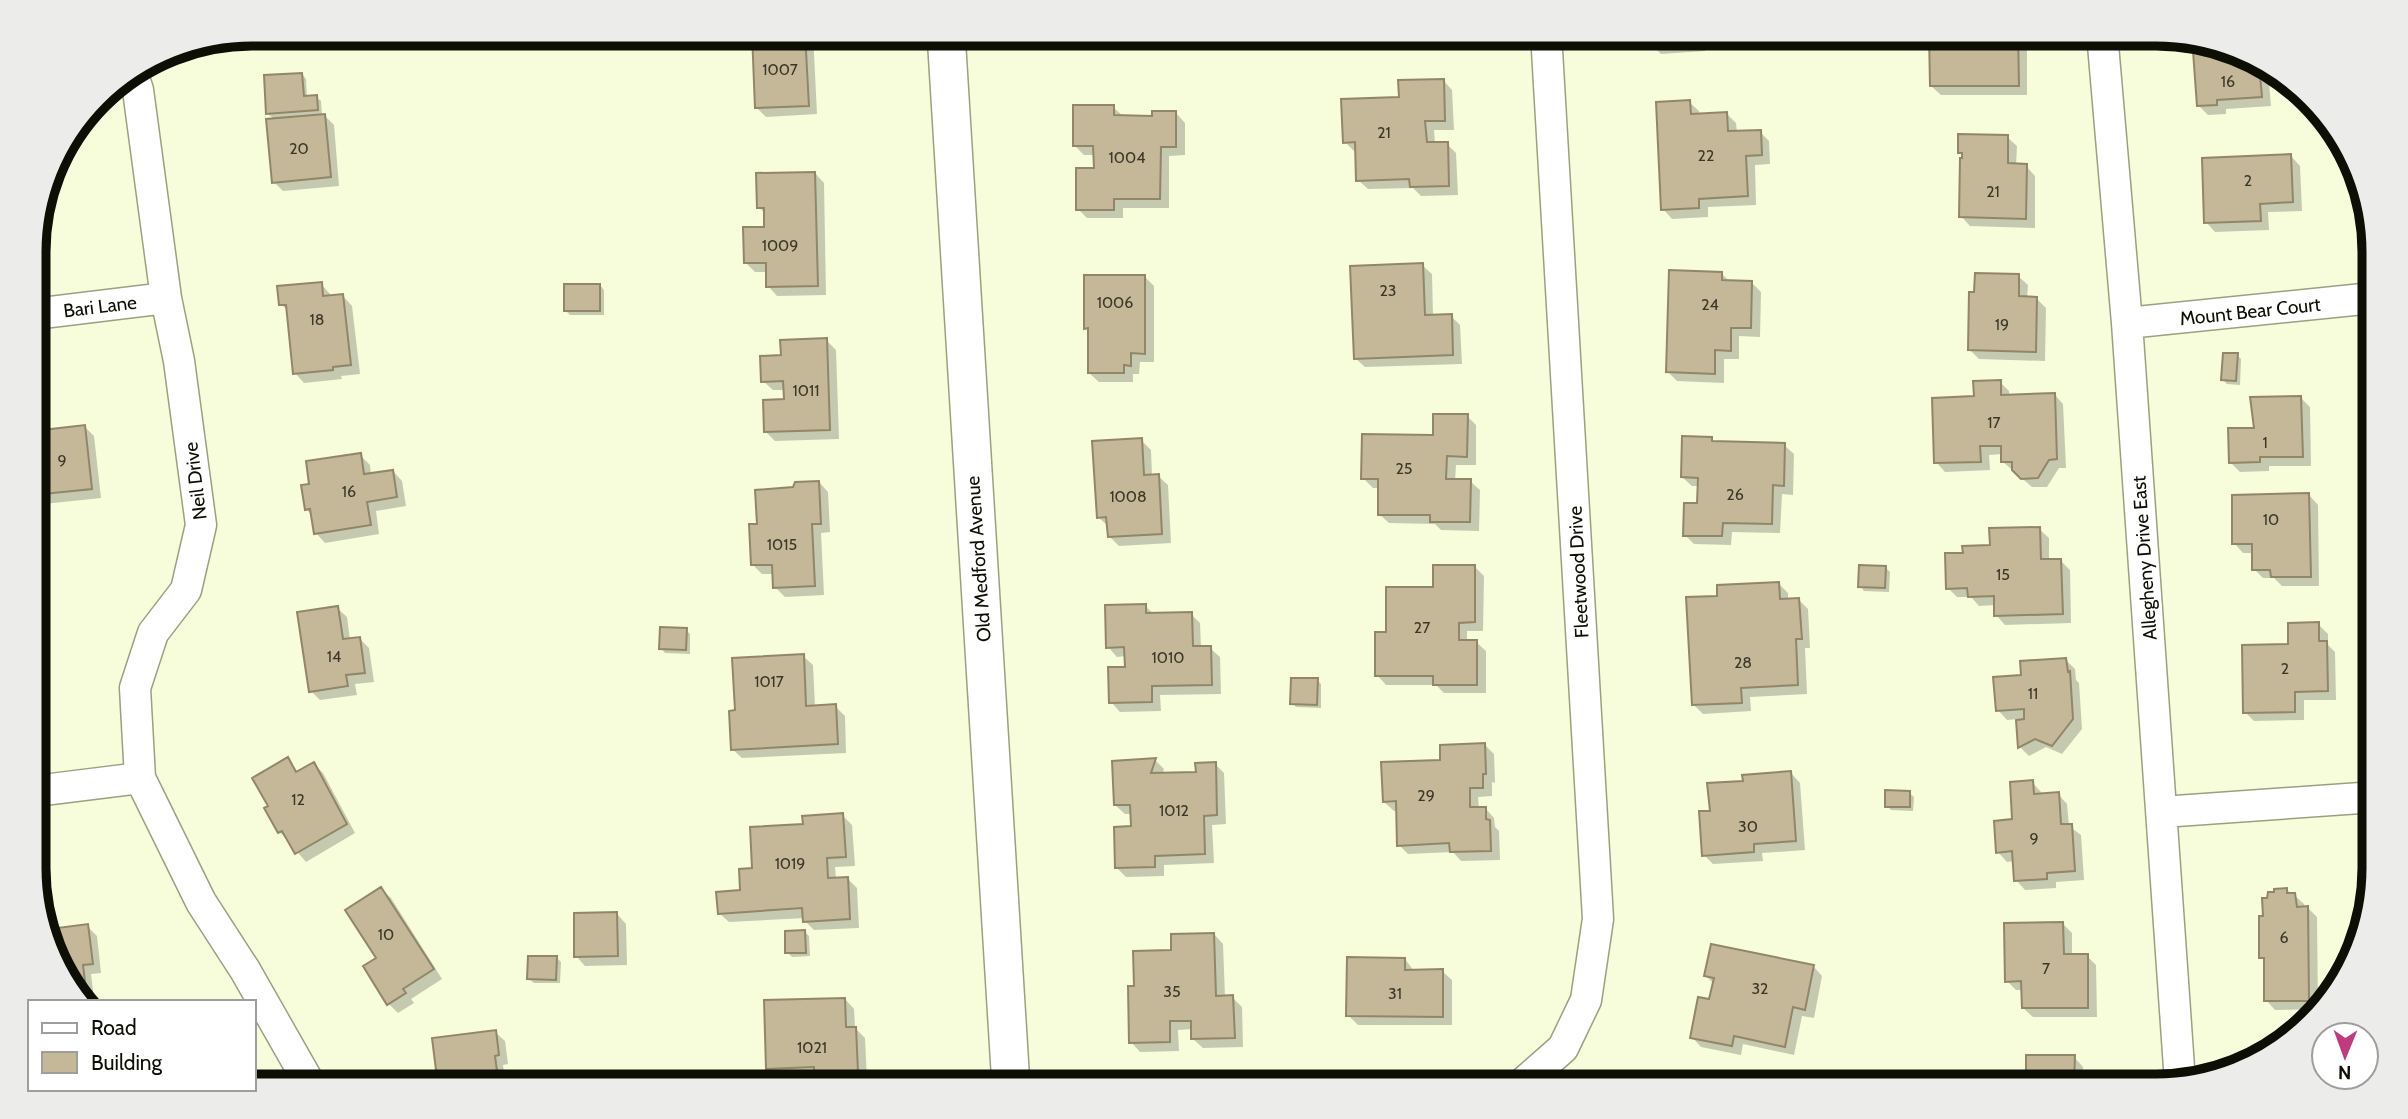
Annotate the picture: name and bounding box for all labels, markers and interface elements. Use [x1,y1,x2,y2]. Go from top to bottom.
house number: 1007 [762,60,798,79]
house number: 16 [2221,72,2235,91]
house number: 21 [1377,123,1391,142]
house number: 20 [289,139,309,158]
house number: 22 [1698,146,1714,165]
house number: 1004 [1109,148,1145,167]
house number: 2 [2244,171,2252,190]
house number: 21 [1986,182,2000,201]
house number: 1009 [762,236,798,255]
house number: 23 [1379,281,1397,300]
street label: Bari Lane [62,291,138,322]
house number: 1006 [1097,293,1133,312]
street label: Mount Bear Court [2178,293,2322,330]
house number: 24 [1701,295,1719,314]
house number: 18 [310,310,324,329]
house number: 19 [1995,315,2009,334]
house number: 1011 [793,381,819,400]
house number: 17 [1987,413,2001,432]
house number: 1 [2262,433,2268,452]
street label: Neil Drive [179,440,212,521]
house number: 9 [57,451,67,470]
house number: 25 [1395,459,1413,478]
street label: Allegheny Drive East [2127,474,2162,641]
street label: Old Medford Avenue [961,475,996,643]
house number: 16 [342,482,356,501]
house number: 26 [1726,485,1744,504]
house number: 1008 [1109,487,1147,506]
street label: Fleetwood Drive [1564,505,1593,639]
house number: 10 [2263,510,2279,529]
house number: 1015 [767,535,797,554]
house number: 15 [1996,565,2010,584]
house number: 27 [1414,618,1430,637]
house number: 14 [327,647,341,666]
house number: 1010 [1152,648,1184,667]
house number: 28 [1734,653,1752,672]
house number: 2 [2281,659,2289,678]
house number: 1017 [754,672,784,691]
house number: 11 [2028,684,2038,703]
house number: 29 [1417,786,1435,805]
house number: 12 [291,790,305,809]
house number: 1012 [1159,801,1189,820]
house number: 30 [1738,817,1758,836]
house number: 9 [2029,829,2039,848]
house number: 1019 [775,854,805,873]
house number: 10 [378,925,394,944]
house number: 6 [2279,928,2289,947]
house number: 7 [2042,959,2050,978]
house number: 32 [1751,979,1769,998]
house number: 35 [1163,982,1181,1001]
house number: 31 [1388,984,1402,1003]
legend [28,1000,256,1091]
text: Road [91,1015,137,1040]
north arrow [2310,1021,2380,1091]
house number: 1021 [797,1038,827,1057]
text: Building [91,1050,163,1075]
text: N [2338,1061,2352,1084]

